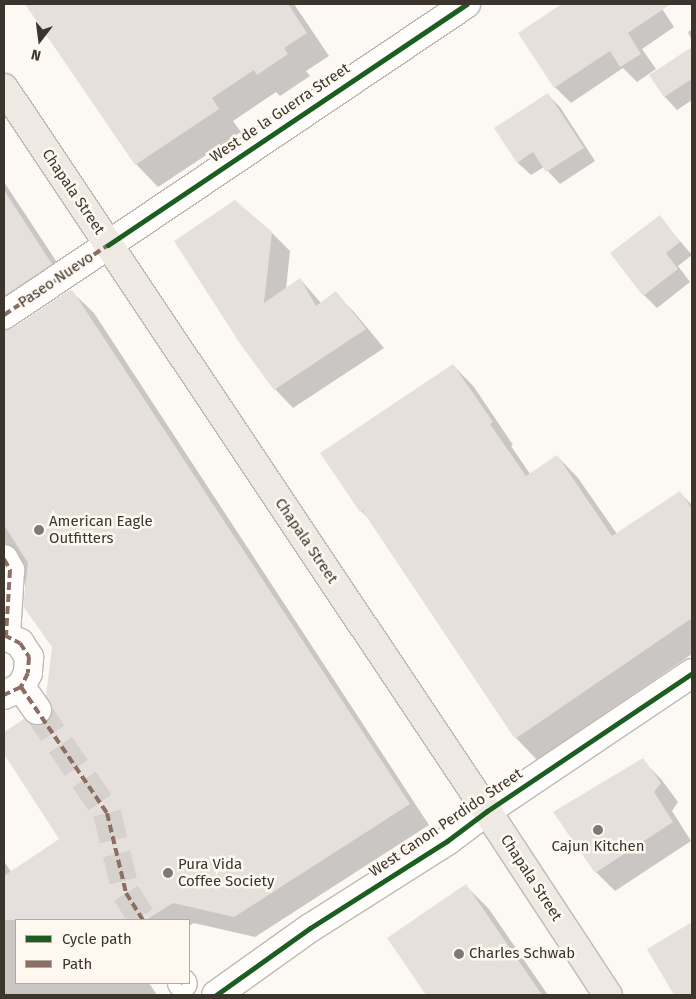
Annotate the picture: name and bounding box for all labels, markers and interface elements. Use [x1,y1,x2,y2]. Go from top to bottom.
north arrow [15,15,65,65]
text: N [29,46,43,64]
street label: West de la Guerra Street [207,60,353,166]
street label: Chapala Street [38,146,108,238]
street label: Paseo Nuevo [15,248,97,312]
street label: Chapala Street [271,495,341,587]
place label: American Eagle Outfitters [49,512,153,547]
marker: American Eagle Outfitters [33,524,45,536]
street label: West Canon Perdido Street [366,765,526,881]
marker: Cajun Kitchen [592,824,604,836]
street label: Chapala Street [496,832,566,924]
place label: Cajun Kitchen [551,838,645,856]
place label: Pura Vida Coffee Society [178,855,274,890]
marker: Pura Vida Coffee Society [162,867,174,879]
legend [15,919,190,984]
text: Cycle path [62,930,132,948]
place label: Charles Schwab [469,945,575,963]
marker: Charles Schwab [453,948,465,960]
text: Path [62,955,92,973]

